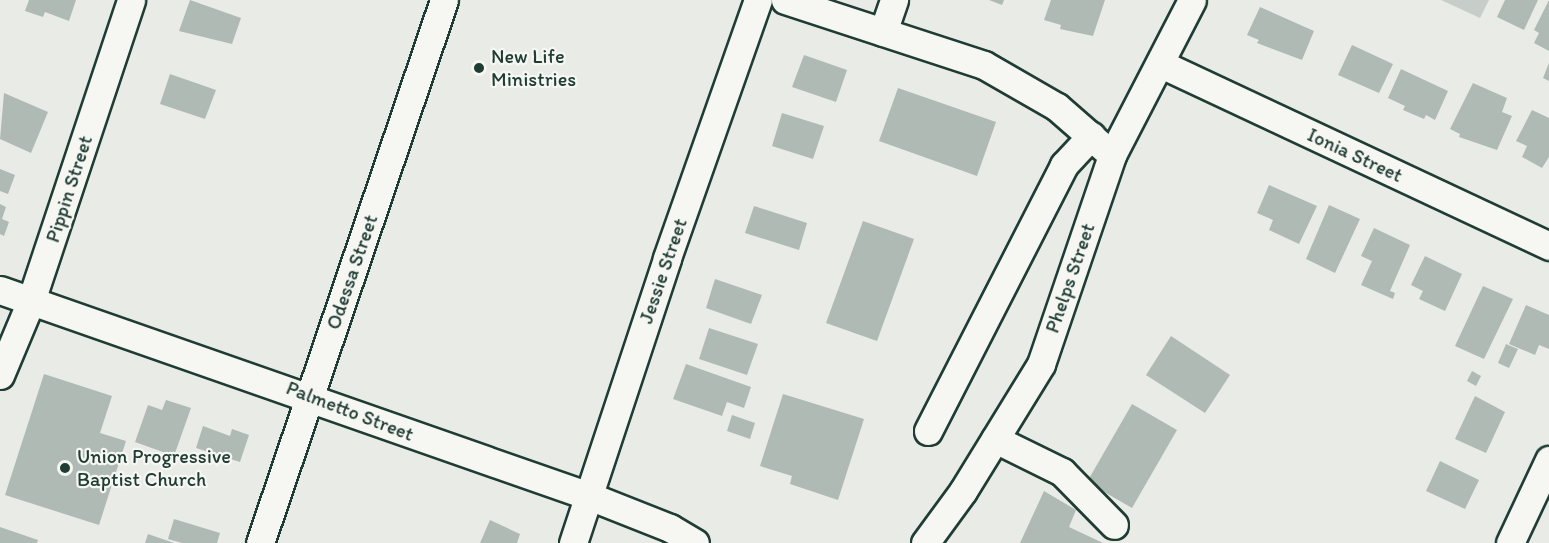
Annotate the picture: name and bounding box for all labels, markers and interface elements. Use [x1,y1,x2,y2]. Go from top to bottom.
place label: New Life Ministries [491,45,576,92]
marker: New Life Ministries [472,61,486,75]
street label: Ionia Street [1304,123,1406,187]
street label: Pippin Street [40,133,98,245]
street label: Odessa Street [321,211,383,333]
street label: Jessie Street [634,215,692,327]
street label: Phelps Street [1040,220,1100,336]
street label: Palmetto Street [283,376,417,446]
place label: Union Progressive Baptist Church [77,444,231,491]
marker: Union Progressive Baptist Church [58,461,72,475]

